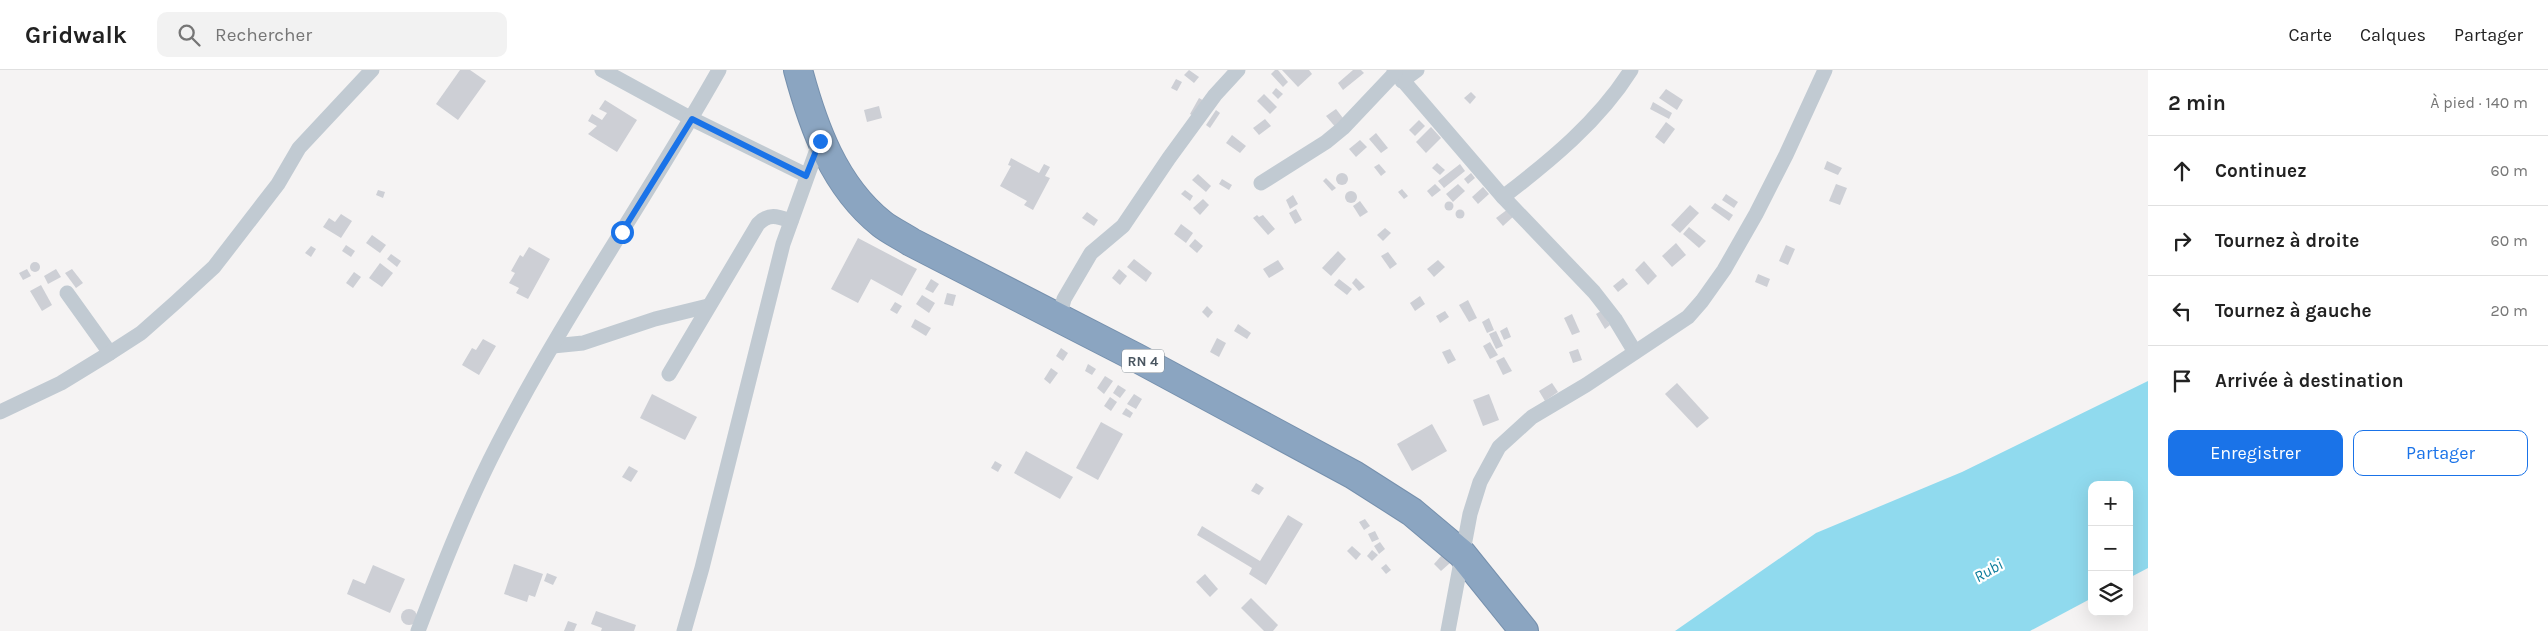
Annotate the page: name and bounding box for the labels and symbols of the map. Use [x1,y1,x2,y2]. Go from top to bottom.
route end [809,130,832,153]
route start [611,221,634,244]
road number: RN 4 [1122,350,1164,372]
water label: Rubi [1970,555,2006,586]

